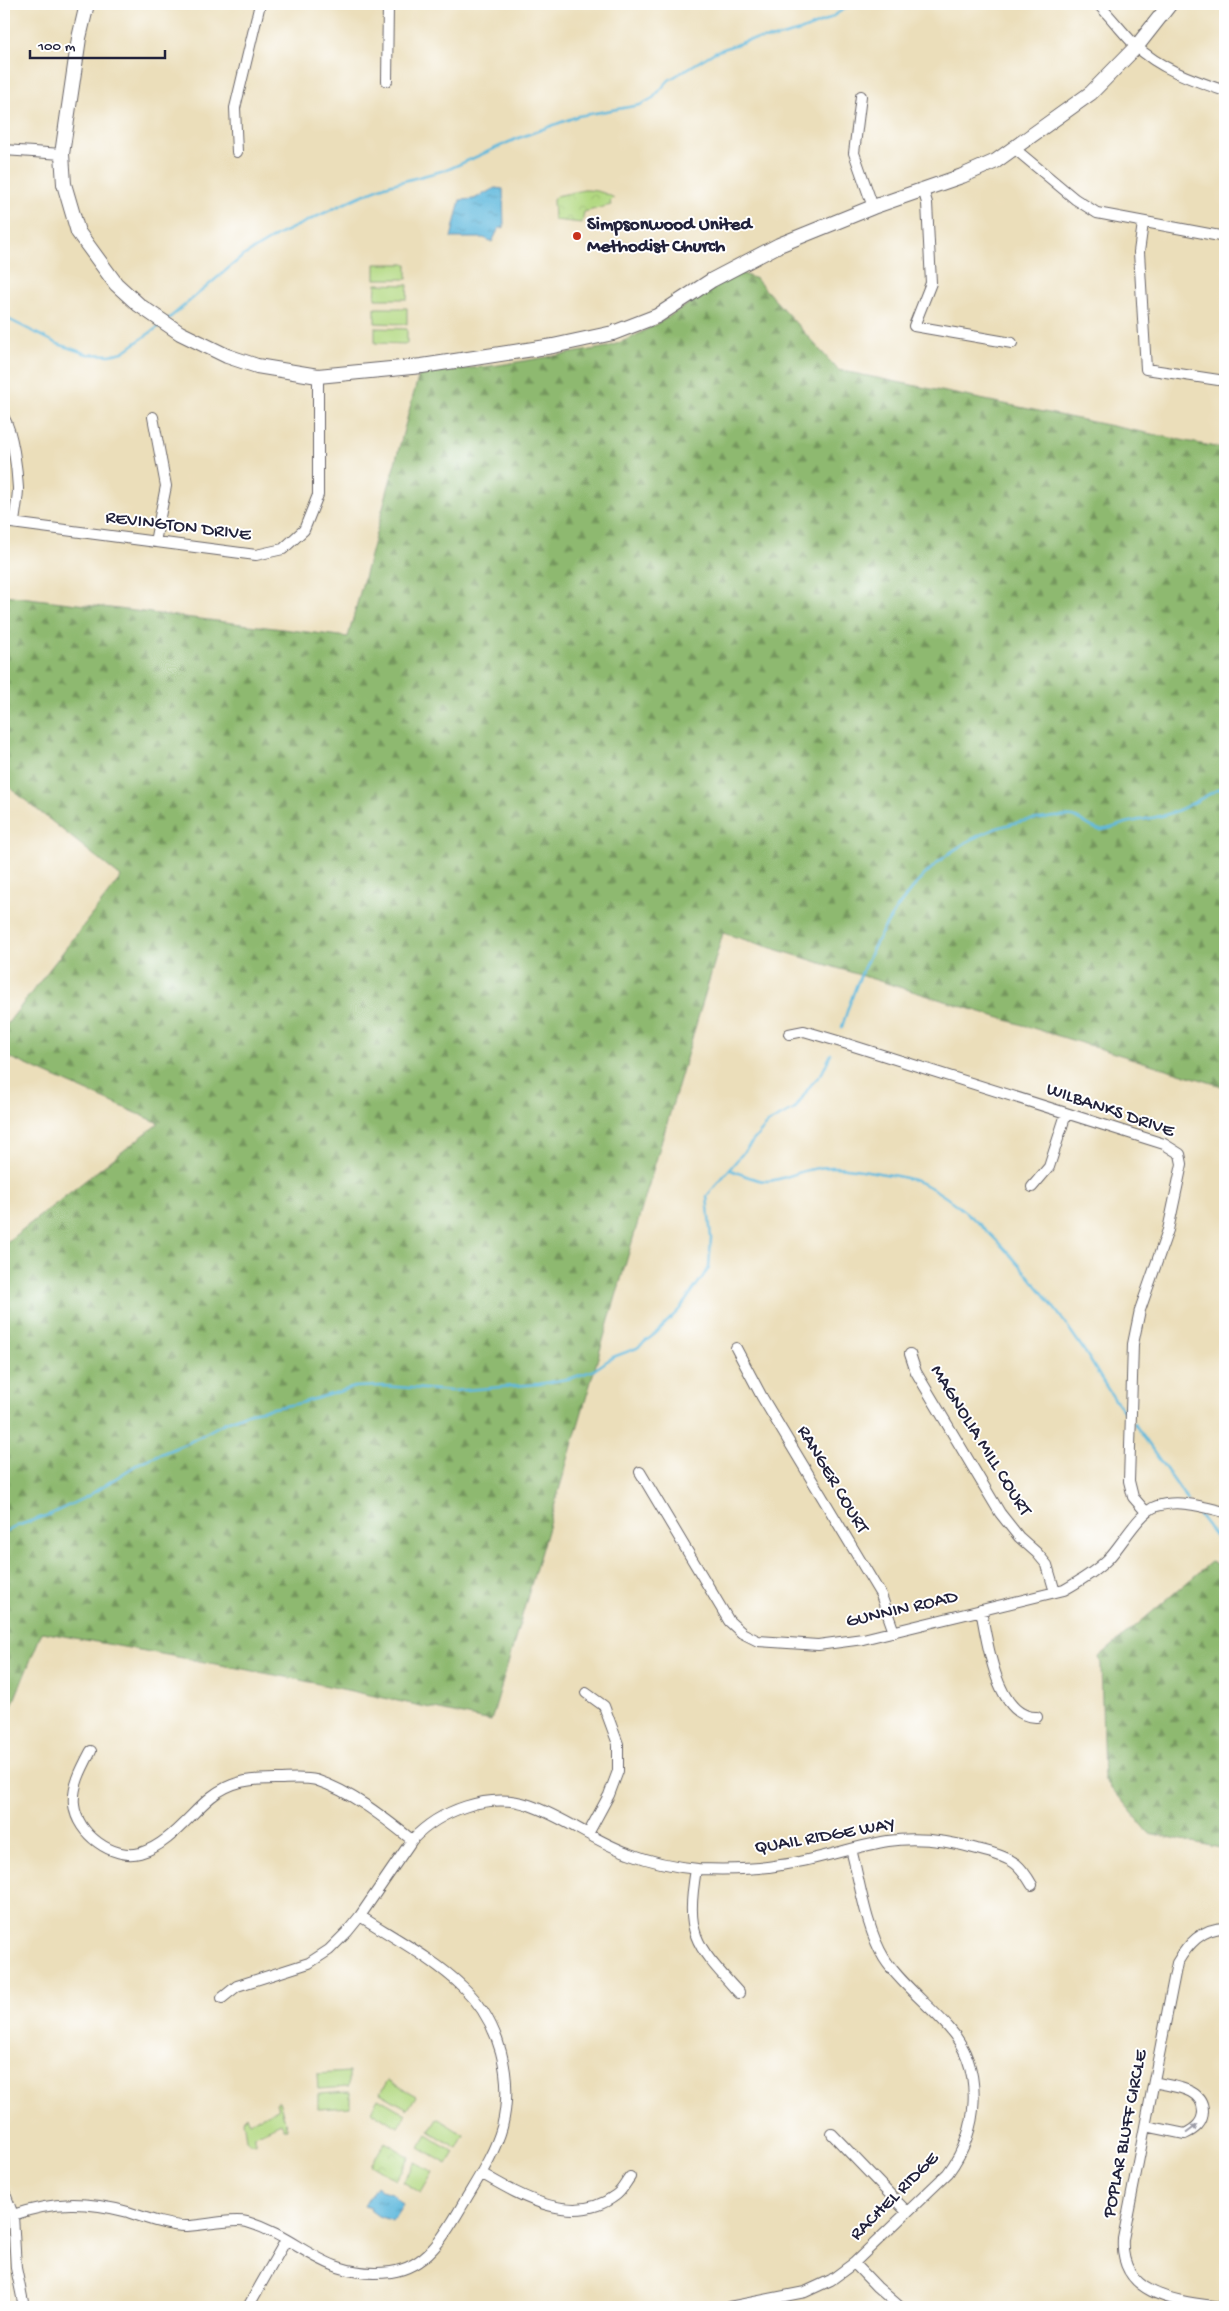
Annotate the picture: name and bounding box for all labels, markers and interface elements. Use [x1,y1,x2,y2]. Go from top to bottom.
scale bar [30,28,165,60]
text: 100 m [37,38,76,56]
place label: Simpsonwood United Methodist Church [587,214,753,259]
marker: Simpsonwood United Methodist Church [571,230,583,242]
street label: REVINGTON DRIVE [104,507,253,547]
street label: WILBANKS DRIVE [1043,1078,1178,1144]
street label: MAGNOLIA MILL COURT [924,1361,1036,1521]
street label: RANGER COURT [791,1422,874,1539]
street label: GUNNIN ROAD [844,1586,961,1634]
street label: QUAIL RIDGE WAY [753,1813,897,1861]
street label: POPLAR BLUFF CIRCLE [1098,2047,1154,2221]
one-way arrow [1185,2124,1198,2134]
street label: RACHEL RIDGE [846,2147,945,2246]

